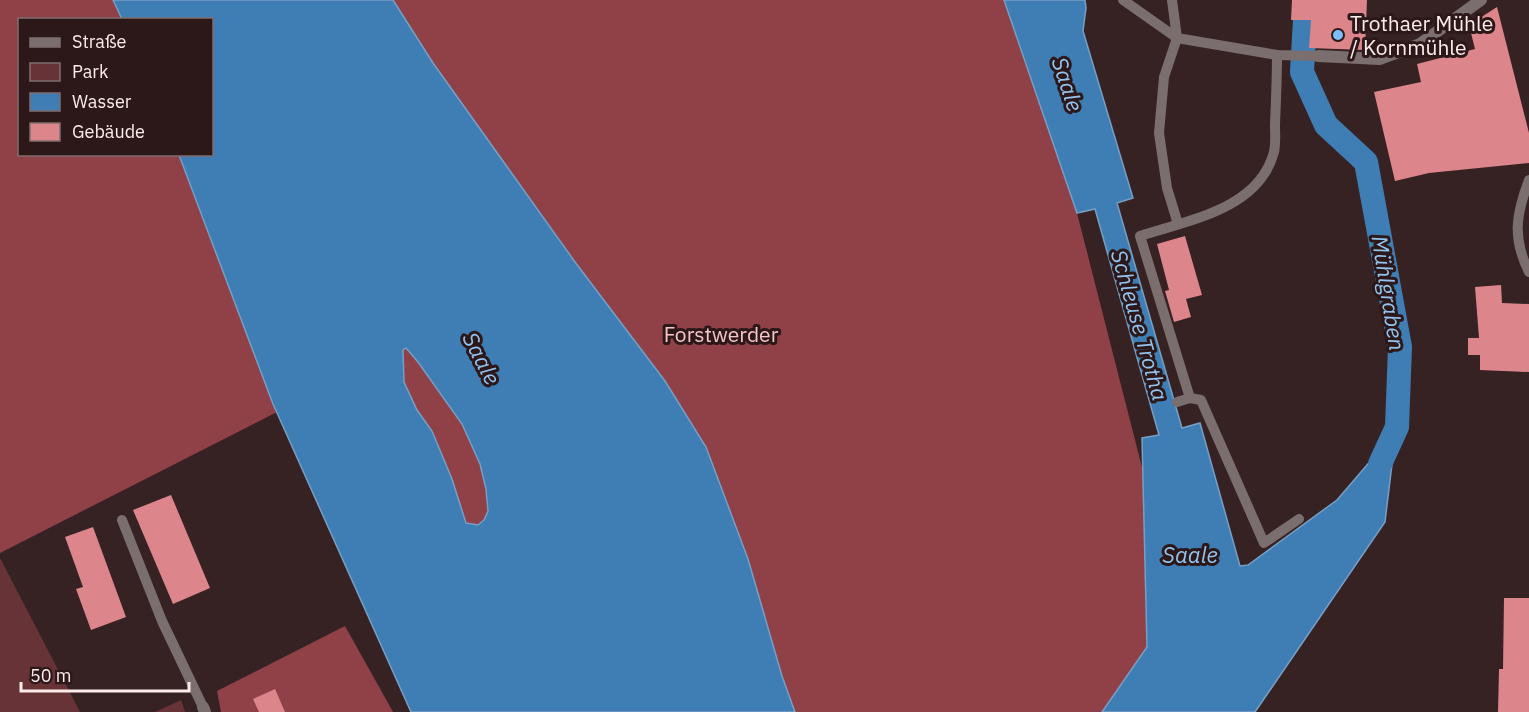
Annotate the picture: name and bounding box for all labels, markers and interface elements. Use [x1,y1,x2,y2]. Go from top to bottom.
place label: Trothaer Mühle / Kornmühle [1350,9,1493,61]
legend [18,18,213,156]
marker: Trothaer Mühle / Kornmühle [1331,28,1345,42]
text: Straße [72,30,126,53]
water label: Saale [1046,53,1090,115]
text: Park [72,60,109,83]
text: Wasser [72,90,132,113]
text: Gebäude [72,120,145,143]
water label: Mühlgraben [1366,233,1412,353]
water label: Schleuse Trotha [1105,246,1175,404]
park label: Forstwerder [664,320,779,348]
water label: Saale [457,327,507,389]
water label: Saale [1162,540,1218,569]
scale bar [21,655,189,693]
text: 50 m [30,664,72,687]

